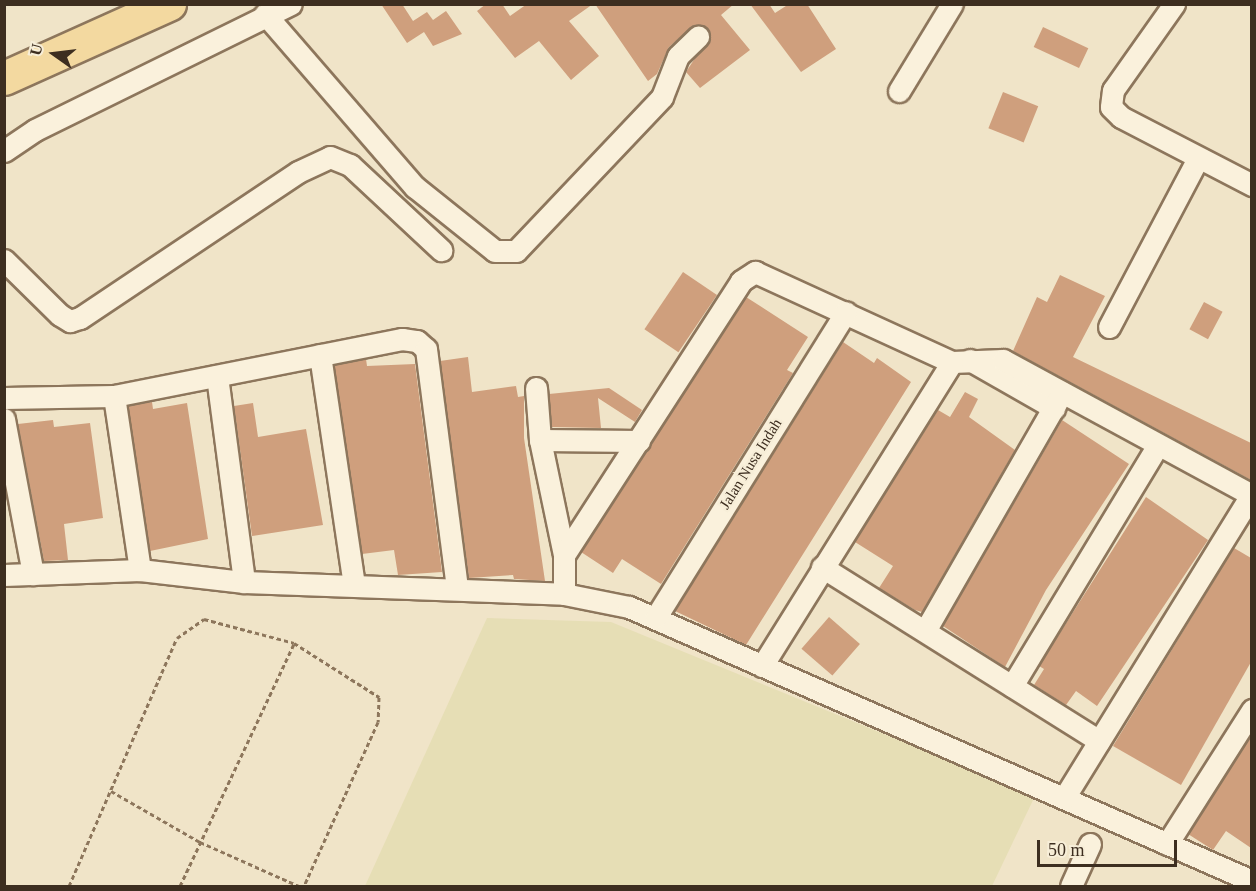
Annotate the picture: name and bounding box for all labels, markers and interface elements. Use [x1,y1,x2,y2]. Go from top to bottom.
north arrow [24,24,84,84]
text: U [26,42,46,57]
street label: Jalan Nusa Indah [716,415,786,513]
scale bar [1040,828,1180,866]
text: 50 m [1048,840,1085,860]

